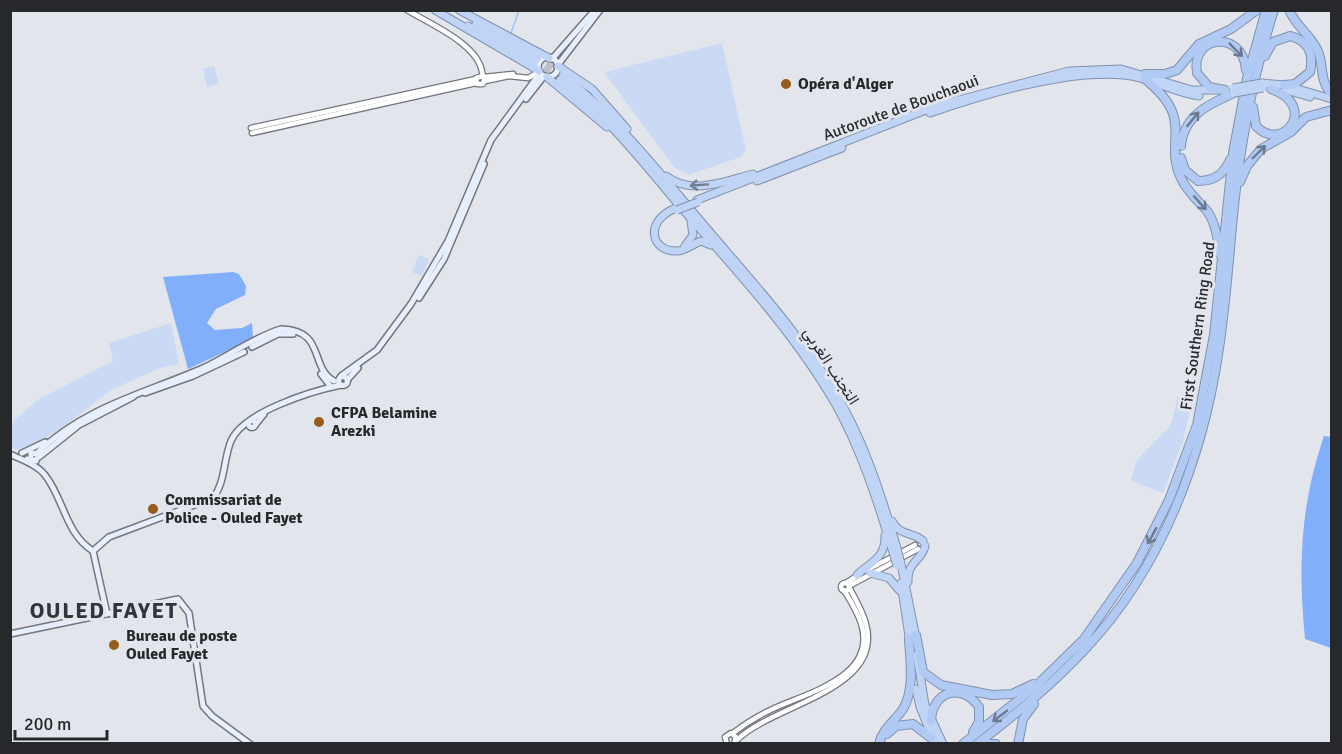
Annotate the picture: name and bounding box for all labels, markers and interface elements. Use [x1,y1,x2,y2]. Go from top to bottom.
one-way arrow [1229,43,1244,57]
street label: Autoroute de Bouchaoui [820,71,982,145]
place label: Opéra d'Alger [798,74,894,94]
marker: Opéra d'Alger [779,77,793,91]
one-way arrow [1186,111,1199,127]
one-way arrow [1251,145,1266,159]
one-way arrow [689,180,709,191]
one-way arrow [1193,195,1207,210]
street label: First Southern Ring Road [1176,240,1220,412]
street label: التجنب الغربي [796,323,864,410]
place label: CFPA Belamine Arezki [331,403,437,441]
marker: CFPA Belamine Arezki [312,415,326,429]
place label: Commissariat de Police - Ouled Fayet [165,490,303,528]
marker: Commissariat de Police - Ouled Fayet [146,502,160,516]
one-way arrow [1145,527,1157,545]
district label: OULED FAYET [30,597,178,624]
place label: Bureau de poste Ouled Fayet [126,626,237,664]
marker: Bureau de poste Ouled Fayet [107,638,121,652]
scale bar [15,703,106,741]
one-way arrow [992,709,1008,722]
text: 200 m [24,713,71,735]

